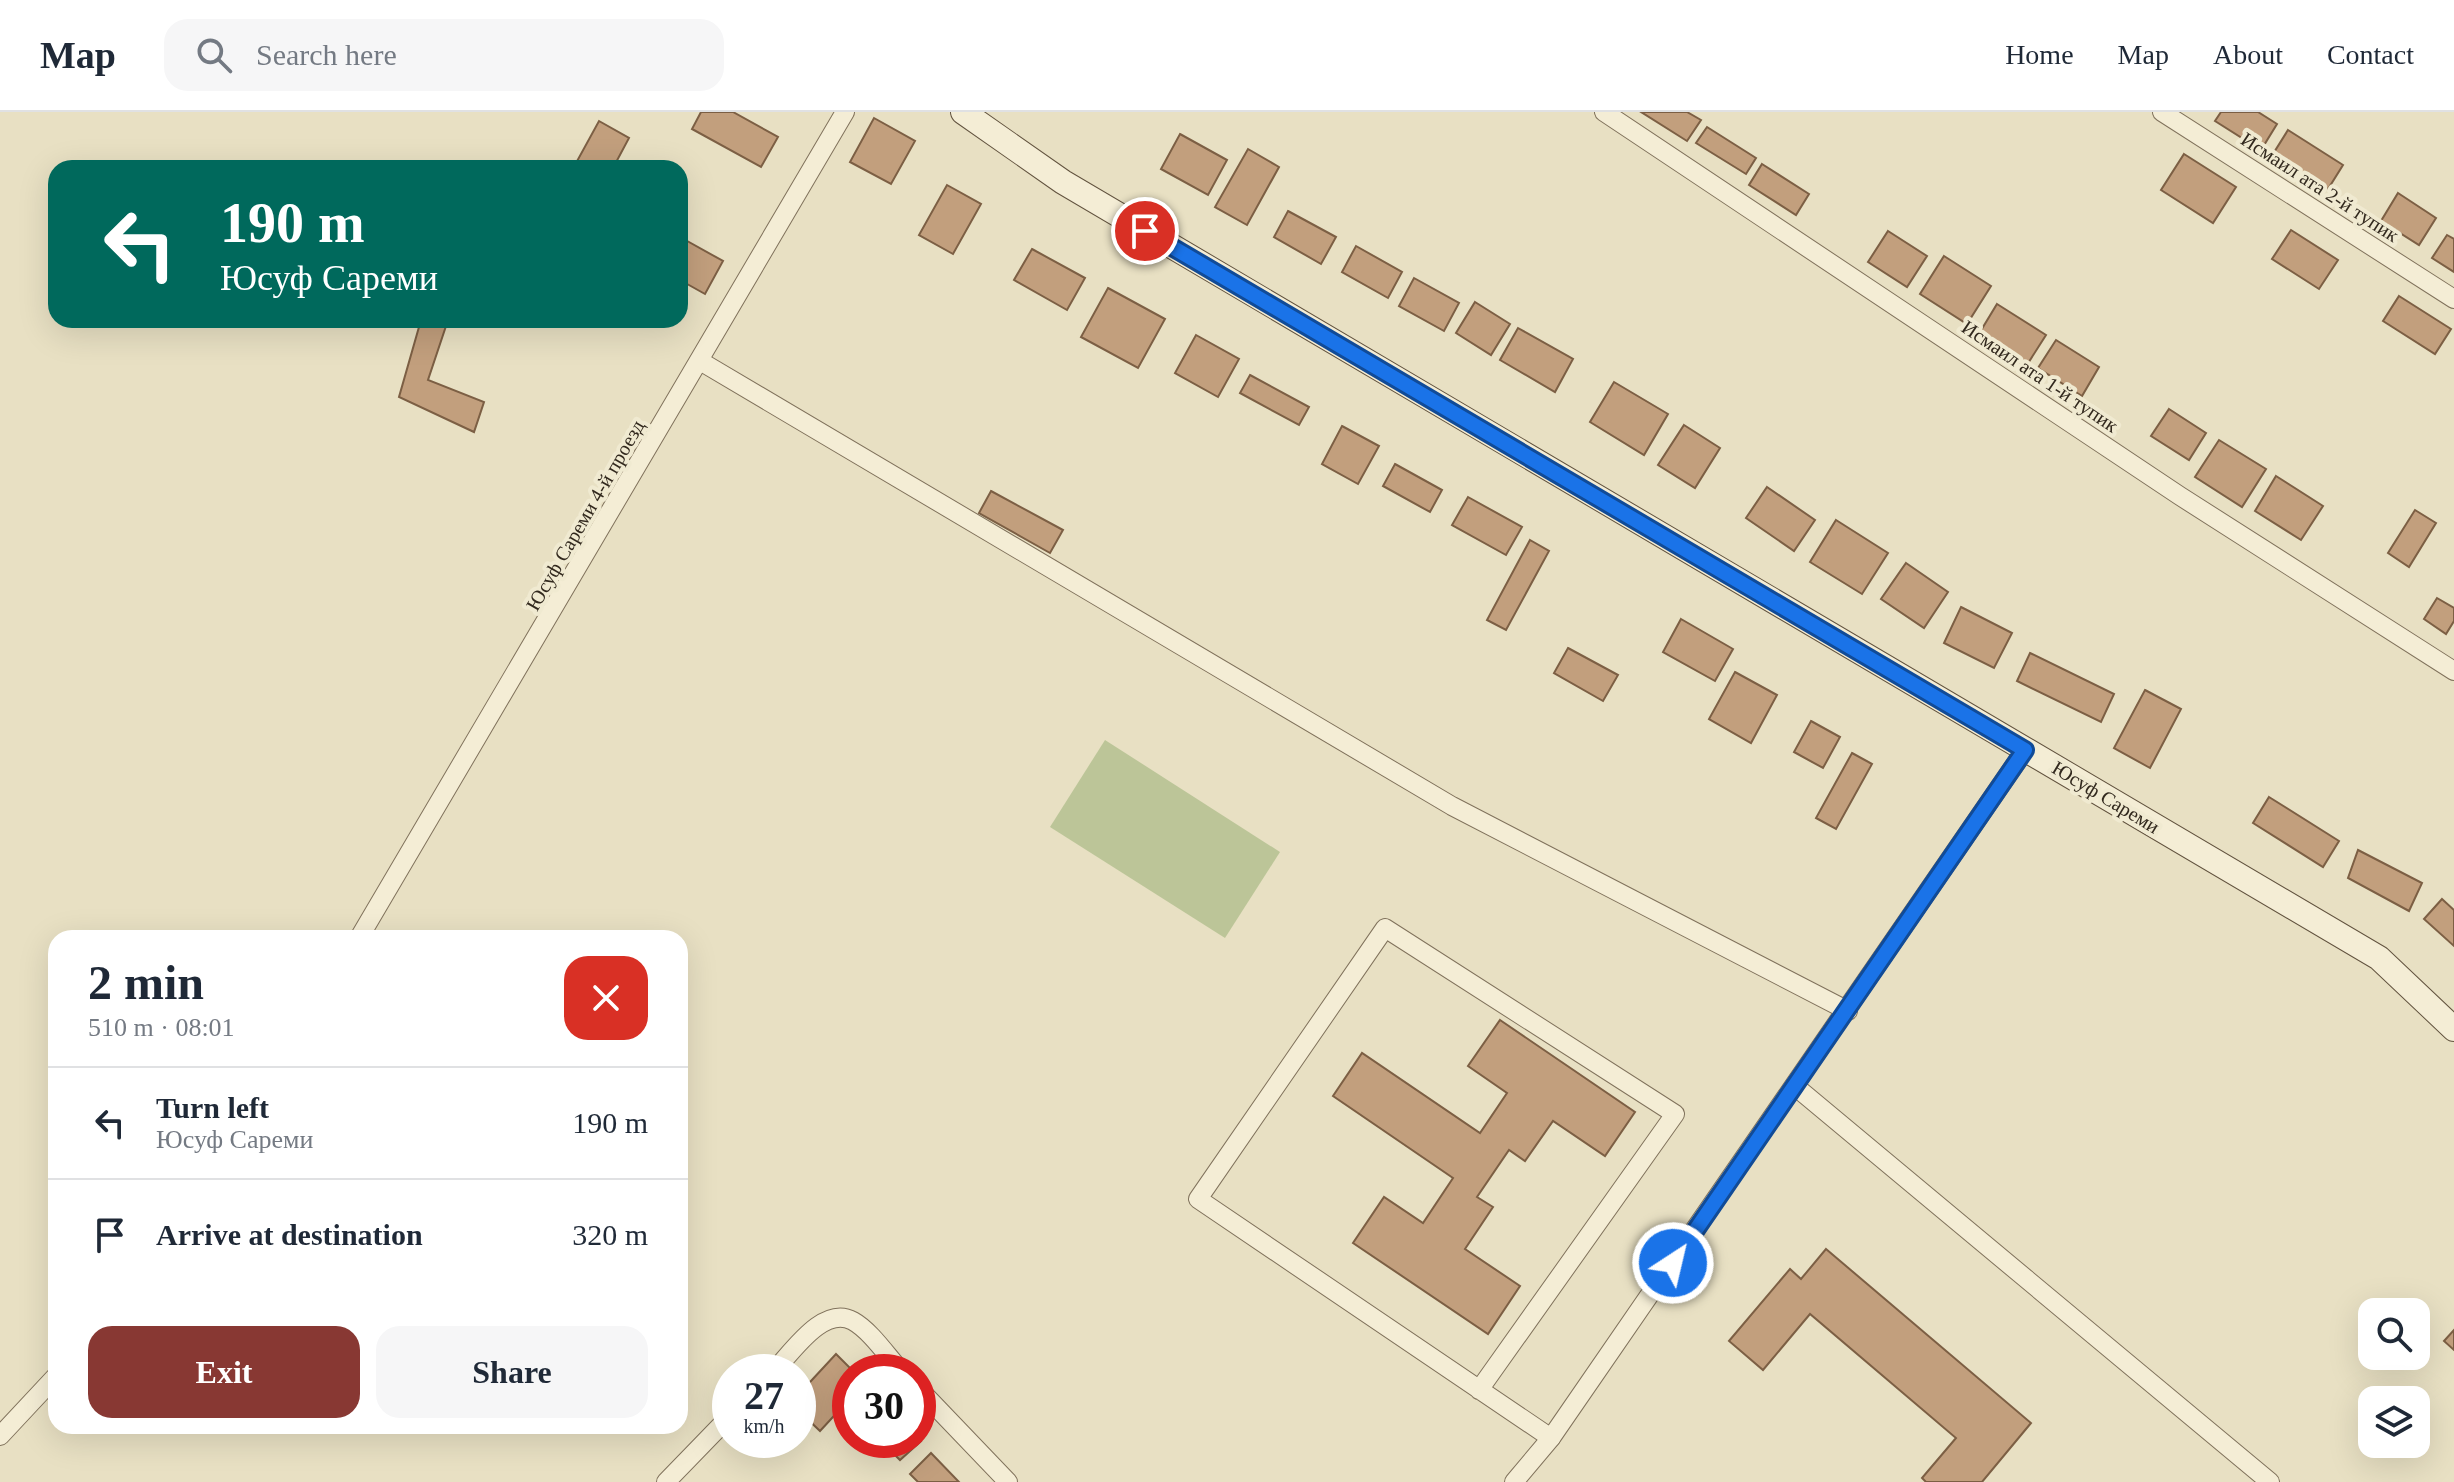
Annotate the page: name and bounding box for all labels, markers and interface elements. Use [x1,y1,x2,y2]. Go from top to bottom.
search box [164,19,724,91]
icon: search [192,33,236,77]
text: Map [40,34,116,76]
text: Search here [256,38,397,71]
text: Home [2005,39,2074,70]
text: Map [2118,39,2169,70]
text: About [2213,39,2283,70]
text: Contact [2327,39,2414,70]
street label: Исмаил ата 2-й тупик [2236,128,2403,247]
icon: left [88,192,192,296]
text: 190 m [220,192,365,254]
pin [1111,197,1179,265]
icon: arrive [1123,209,1167,253]
text: Юсуф Сареми [220,258,438,298]
street label: Исмаил ата 1-й тупик [1957,316,2122,437]
street label: Юсуф Сареми 4-й проезд [521,416,649,615]
street label: Юсуф Сареми [2048,756,2164,839]
text: 2 min [88,956,204,1009]
button: close [564,956,648,1040]
text: 510 m · 08:01 [88,1013,235,1042]
text: Turn left [156,1091,269,1124]
icon: left [88,1101,132,1145]
text: 190 m [572,1106,648,1139]
text: Юсуф Сареми [156,1125,313,1154]
icon: arrive [88,1213,132,1257]
text: Arrive at destination [156,1218,423,1251]
text: 320 m [572,1218,648,1251]
position arrow [1631,1221,1715,1305]
map controls [2358,1298,2430,1458]
button: search [2358,1298,2430,1370]
button: Exit [88,1326,360,1418]
button: Share [376,1326,648,1418]
speed limit sign: 30 [832,1354,936,1458]
text: 27 [744,1373,784,1418]
button: layers [2358,1386,2430,1458]
text: km/h [743,1415,785,1437]

